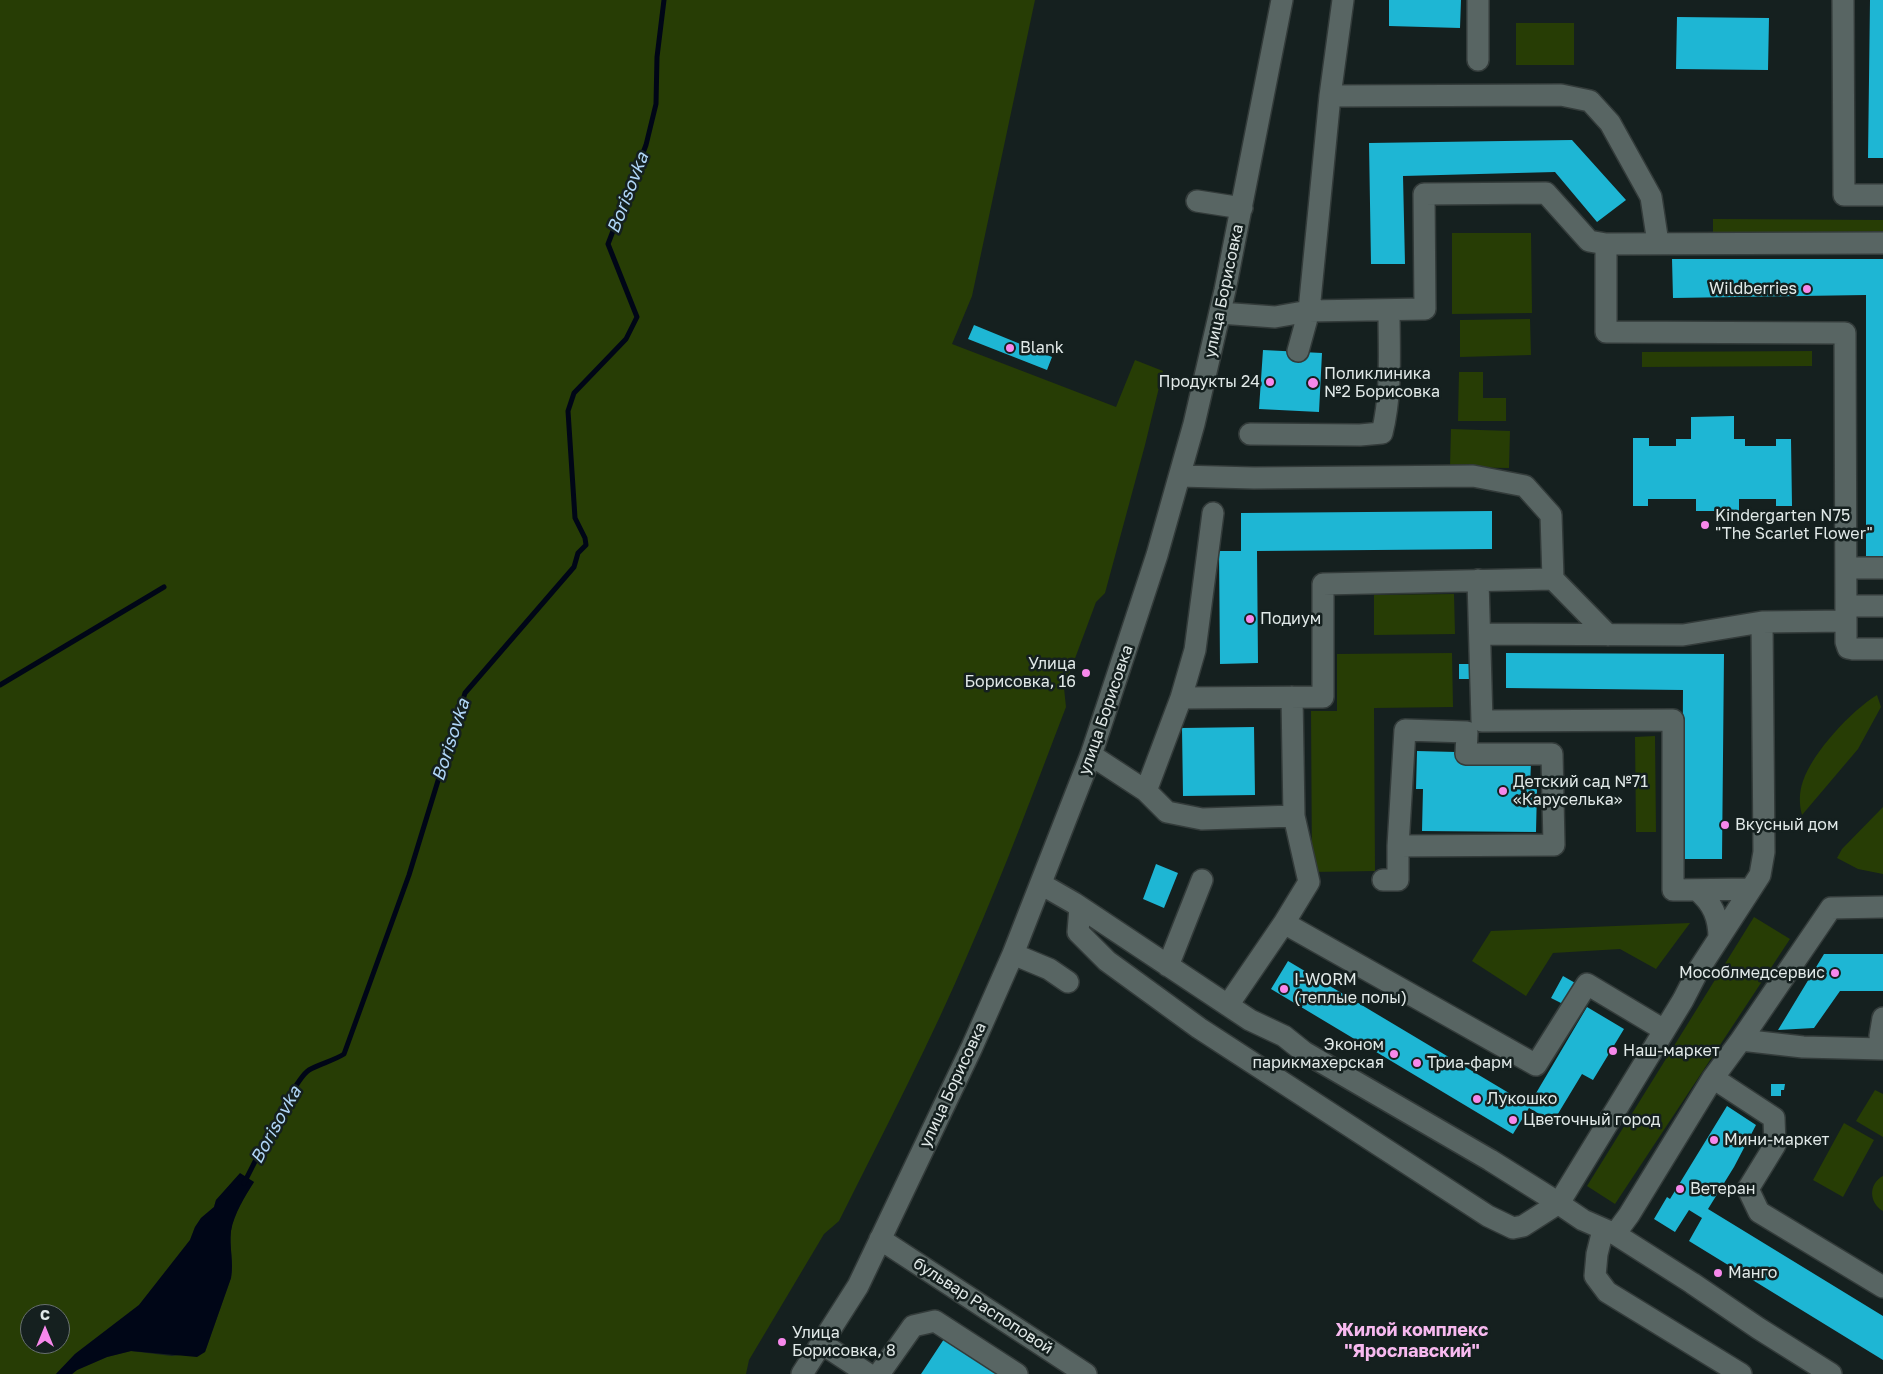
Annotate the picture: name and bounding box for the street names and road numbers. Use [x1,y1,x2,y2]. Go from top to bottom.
street label: улица Борисовка [1200,222,1248,360]
street label: улица Борисовка [1075,643,1137,777]
street label: улица Борисовка [916,1019,990,1151]
street label: бульвар Распоповой [910,1254,1056,1358]

